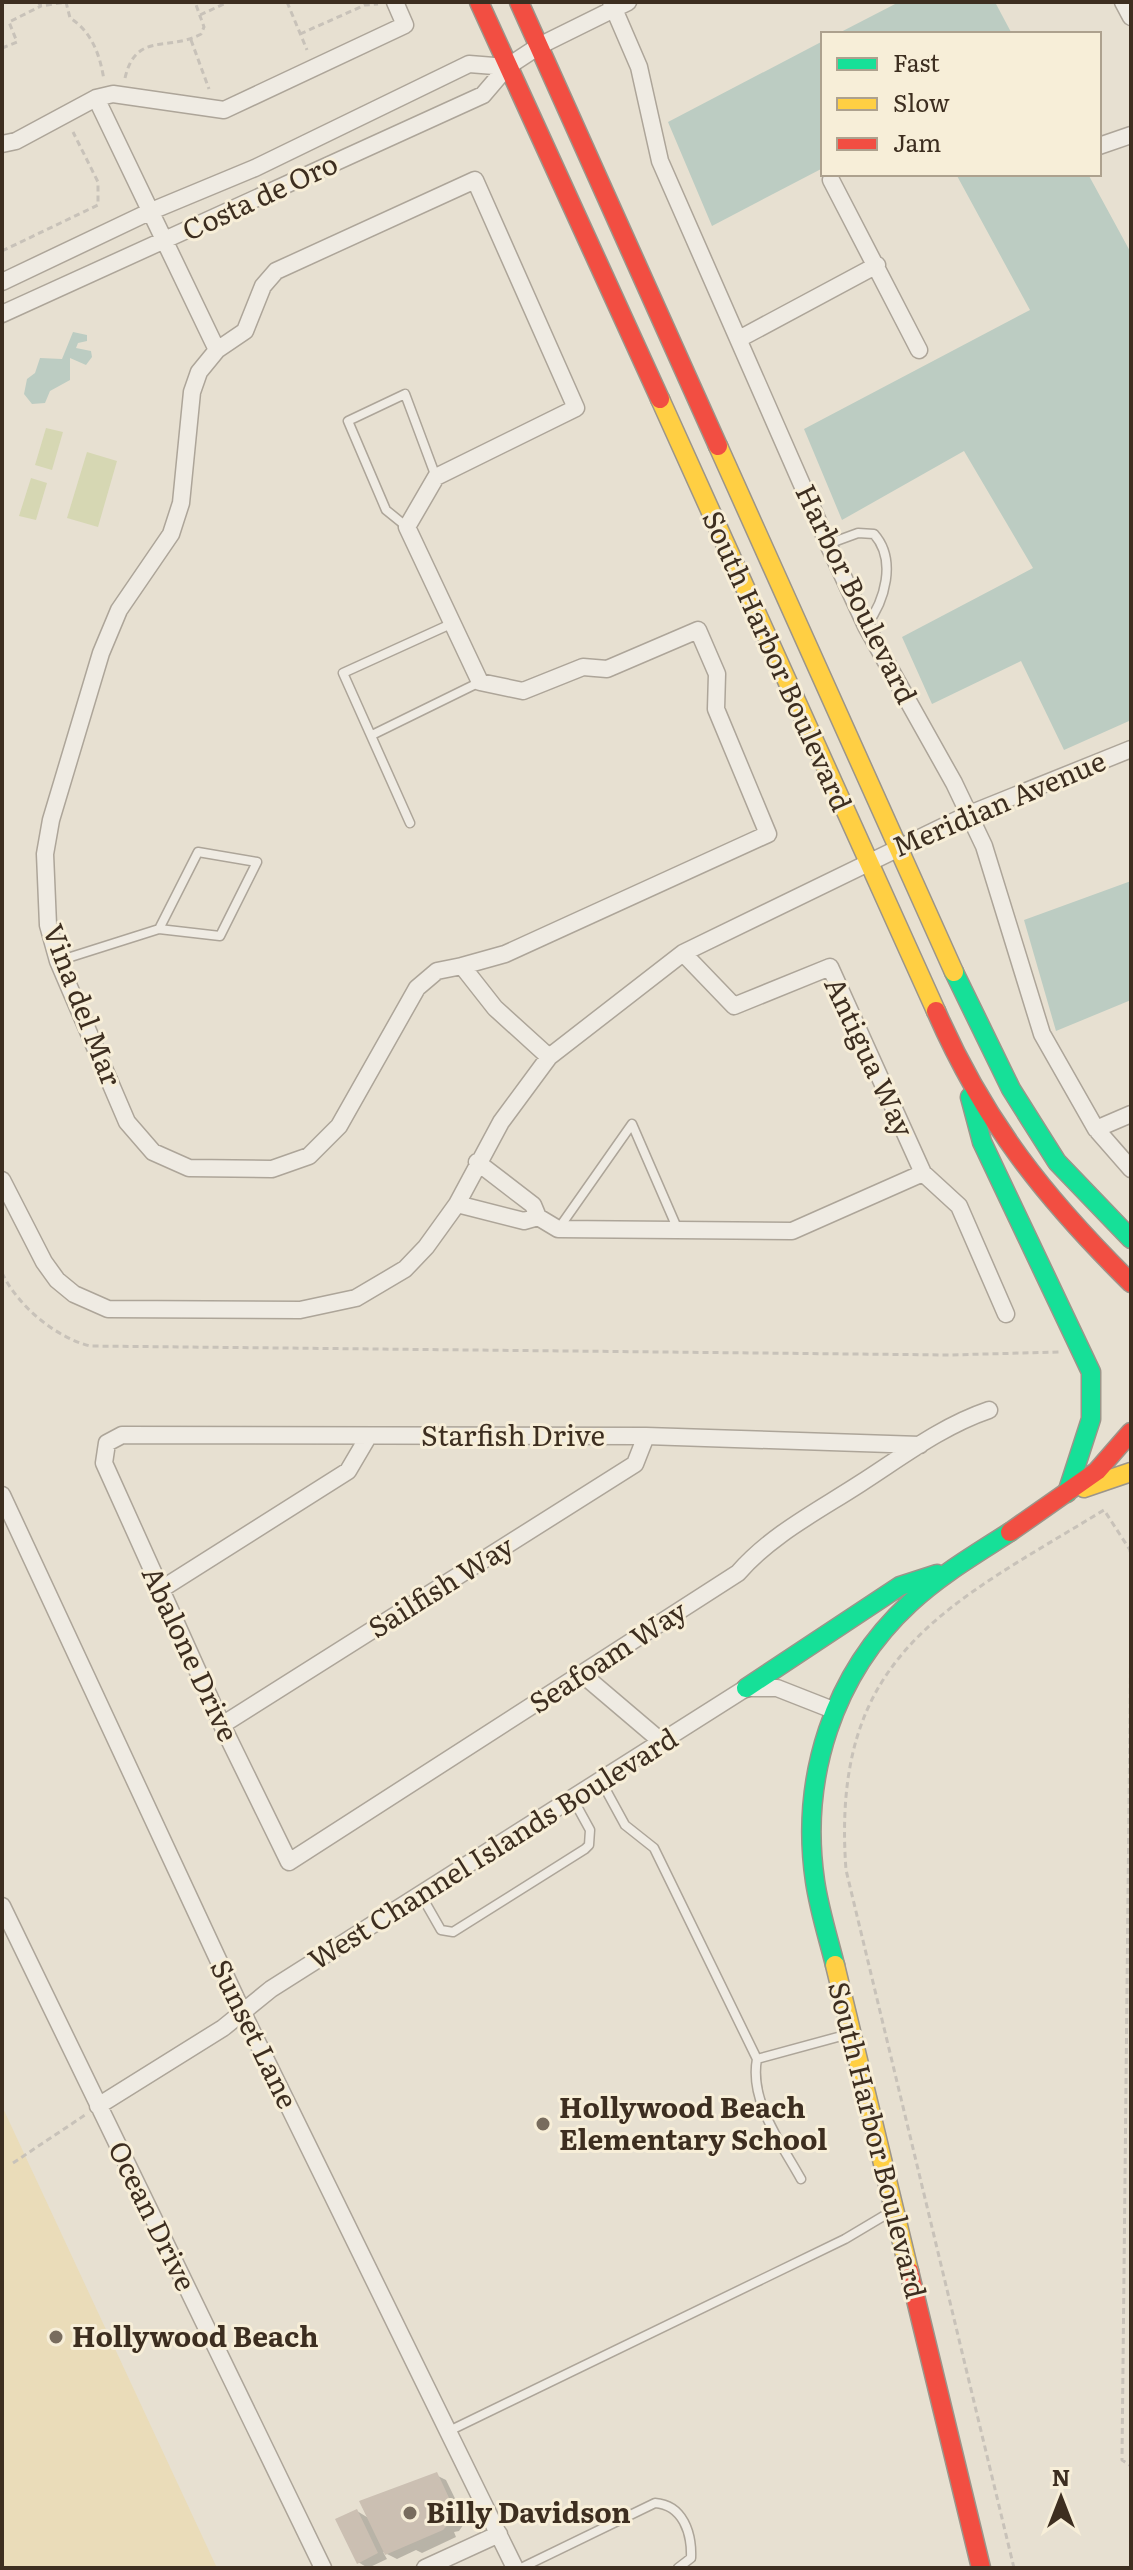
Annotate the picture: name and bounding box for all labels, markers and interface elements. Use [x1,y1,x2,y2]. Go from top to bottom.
legend [821,32,1101,176]
text: Fast [893,44,940,79]
text: Slow [893,84,950,119]
text: Jam [893,124,941,159]
street label: Costa de Oro [174,141,344,250]
street label: Harbor Boulevard [786,476,929,710]
street label: South Harbor Boulevard [694,503,864,817]
street label: Meridian Avenue [885,738,1111,866]
street label: Vina del Mar [34,917,134,1092]
street label: Antigua Way [815,969,927,1144]
street label: Starfish Drive [421,1413,605,1455]
street label: Sailfish Way [359,1523,522,1647]
street label: Abalone Drive [133,1558,251,1748]
street label: Seafoam Way [520,1588,695,1722]
street label: West Channel Islands Boulevard [299,1716,685,1979]
street label: Sunset Lane [201,1951,310,2115]
street label: South Harbor Boulevard [819,1977,939,2302]
place label: Hollywood Beach Elementary School [559,2085,827,2159]
marker: Hollywood Beach Elementary School [534,2115,552,2133]
street label: Ocean Drive [99,2133,208,2297]
place label: Hollywood Beach [72,2314,319,2356]
marker: Hollywood Beach [47,2328,65,2346]
north arrow [1021,2458,1101,2538]
text: N [1052,2460,1070,2493]
place label: Billy Davidson [426,2490,631,2532]
marker: Billy Davidson [401,2504,419,2522]

